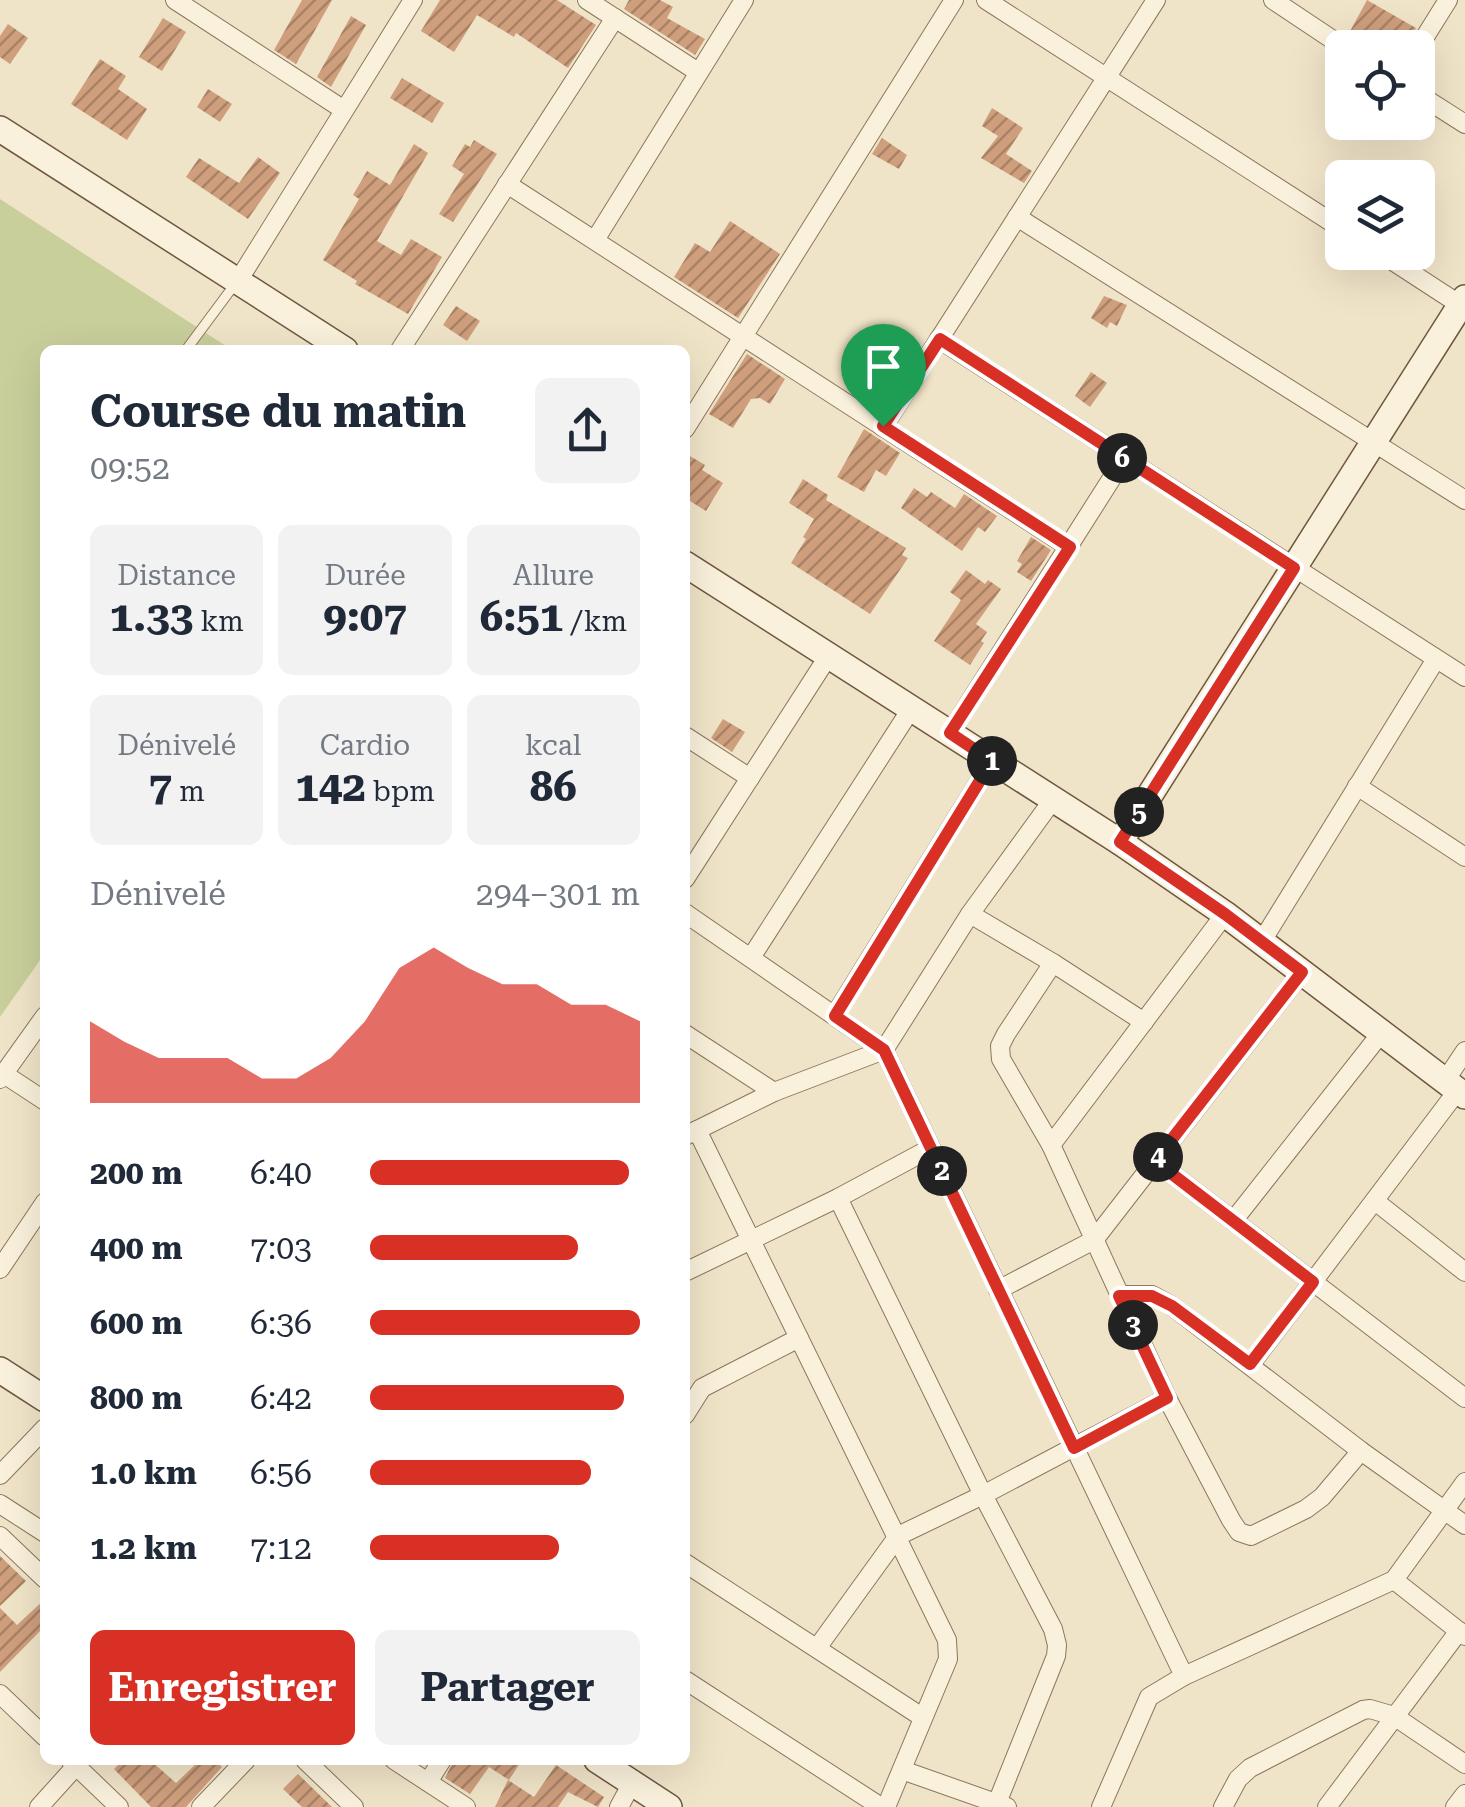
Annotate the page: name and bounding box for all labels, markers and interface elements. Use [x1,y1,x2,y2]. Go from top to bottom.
map controls [1325,30,1435,270]
button: locate [1325,30,1435,140]
button: layers [1325,160,1435,270]
pin [841,324,926,427]
icon: arrive [856,339,911,394]
button: share [535,378,640,483]
text: Course du matin [90,385,466,438]
pin: 6 [1097,433,1147,483]
text: 6 [1114,441,1130,474]
text: 09:52 [90,449,170,487]
text: Distance [117,559,236,592]
text: Durée [324,559,406,592]
text: Allure [513,559,594,592]
text: 1.33 [110,592,193,641]
text: 9:07 [323,592,407,641]
text: 6:51 [480,592,563,641]
text: km [193,605,244,638]
text: /km [563,605,627,638]
text: Dénivelé [117,729,236,762]
text: Cardio [320,729,410,762]
text: kcal [525,729,582,762]
pin: 1 [967,736,1017,786]
text: 1 [984,744,1000,777]
text: 7 [149,762,172,811]
text: 142 [295,762,366,811]
text: 86 [530,762,577,811]
text: m [172,775,205,808]
text: bpm [366,775,435,808]
pin: 5 [1114,787,1164,837]
text: 5 [1131,795,1147,828]
text: Dénivelé [90,875,226,913]
text: 294–301 m [476,875,640,913]
pin: 4 [1133,1132,1183,1182]
text: 4 [1150,1140,1166,1173]
pin: 2 [917,1146,967,1196]
text: 200 m [90,1154,183,1192]
text: 6:40 [250,1154,312,1192]
text: 2 [934,1154,950,1187]
text: 400 m [90,1229,183,1267]
text: 7:03 [250,1229,312,1267]
pin: 3 [1108,1300,1158,1350]
text: 600 m [90,1304,183,1342]
text: 6:36 [250,1304,312,1342]
text: 3 [1125,1308,1141,1341]
text: 800 m [90,1379,183,1417]
text: 6:42 [250,1379,312,1417]
text: 1.0 km [90,1454,197,1492]
text: 6:56 [250,1454,312,1492]
text: 1.2 km [90,1529,197,1567]
text: 7:12 [250,1529,312,1567]
button: Enregistrer [90,1630,355,1745]
button: Partager [375,1630,640,1745]

